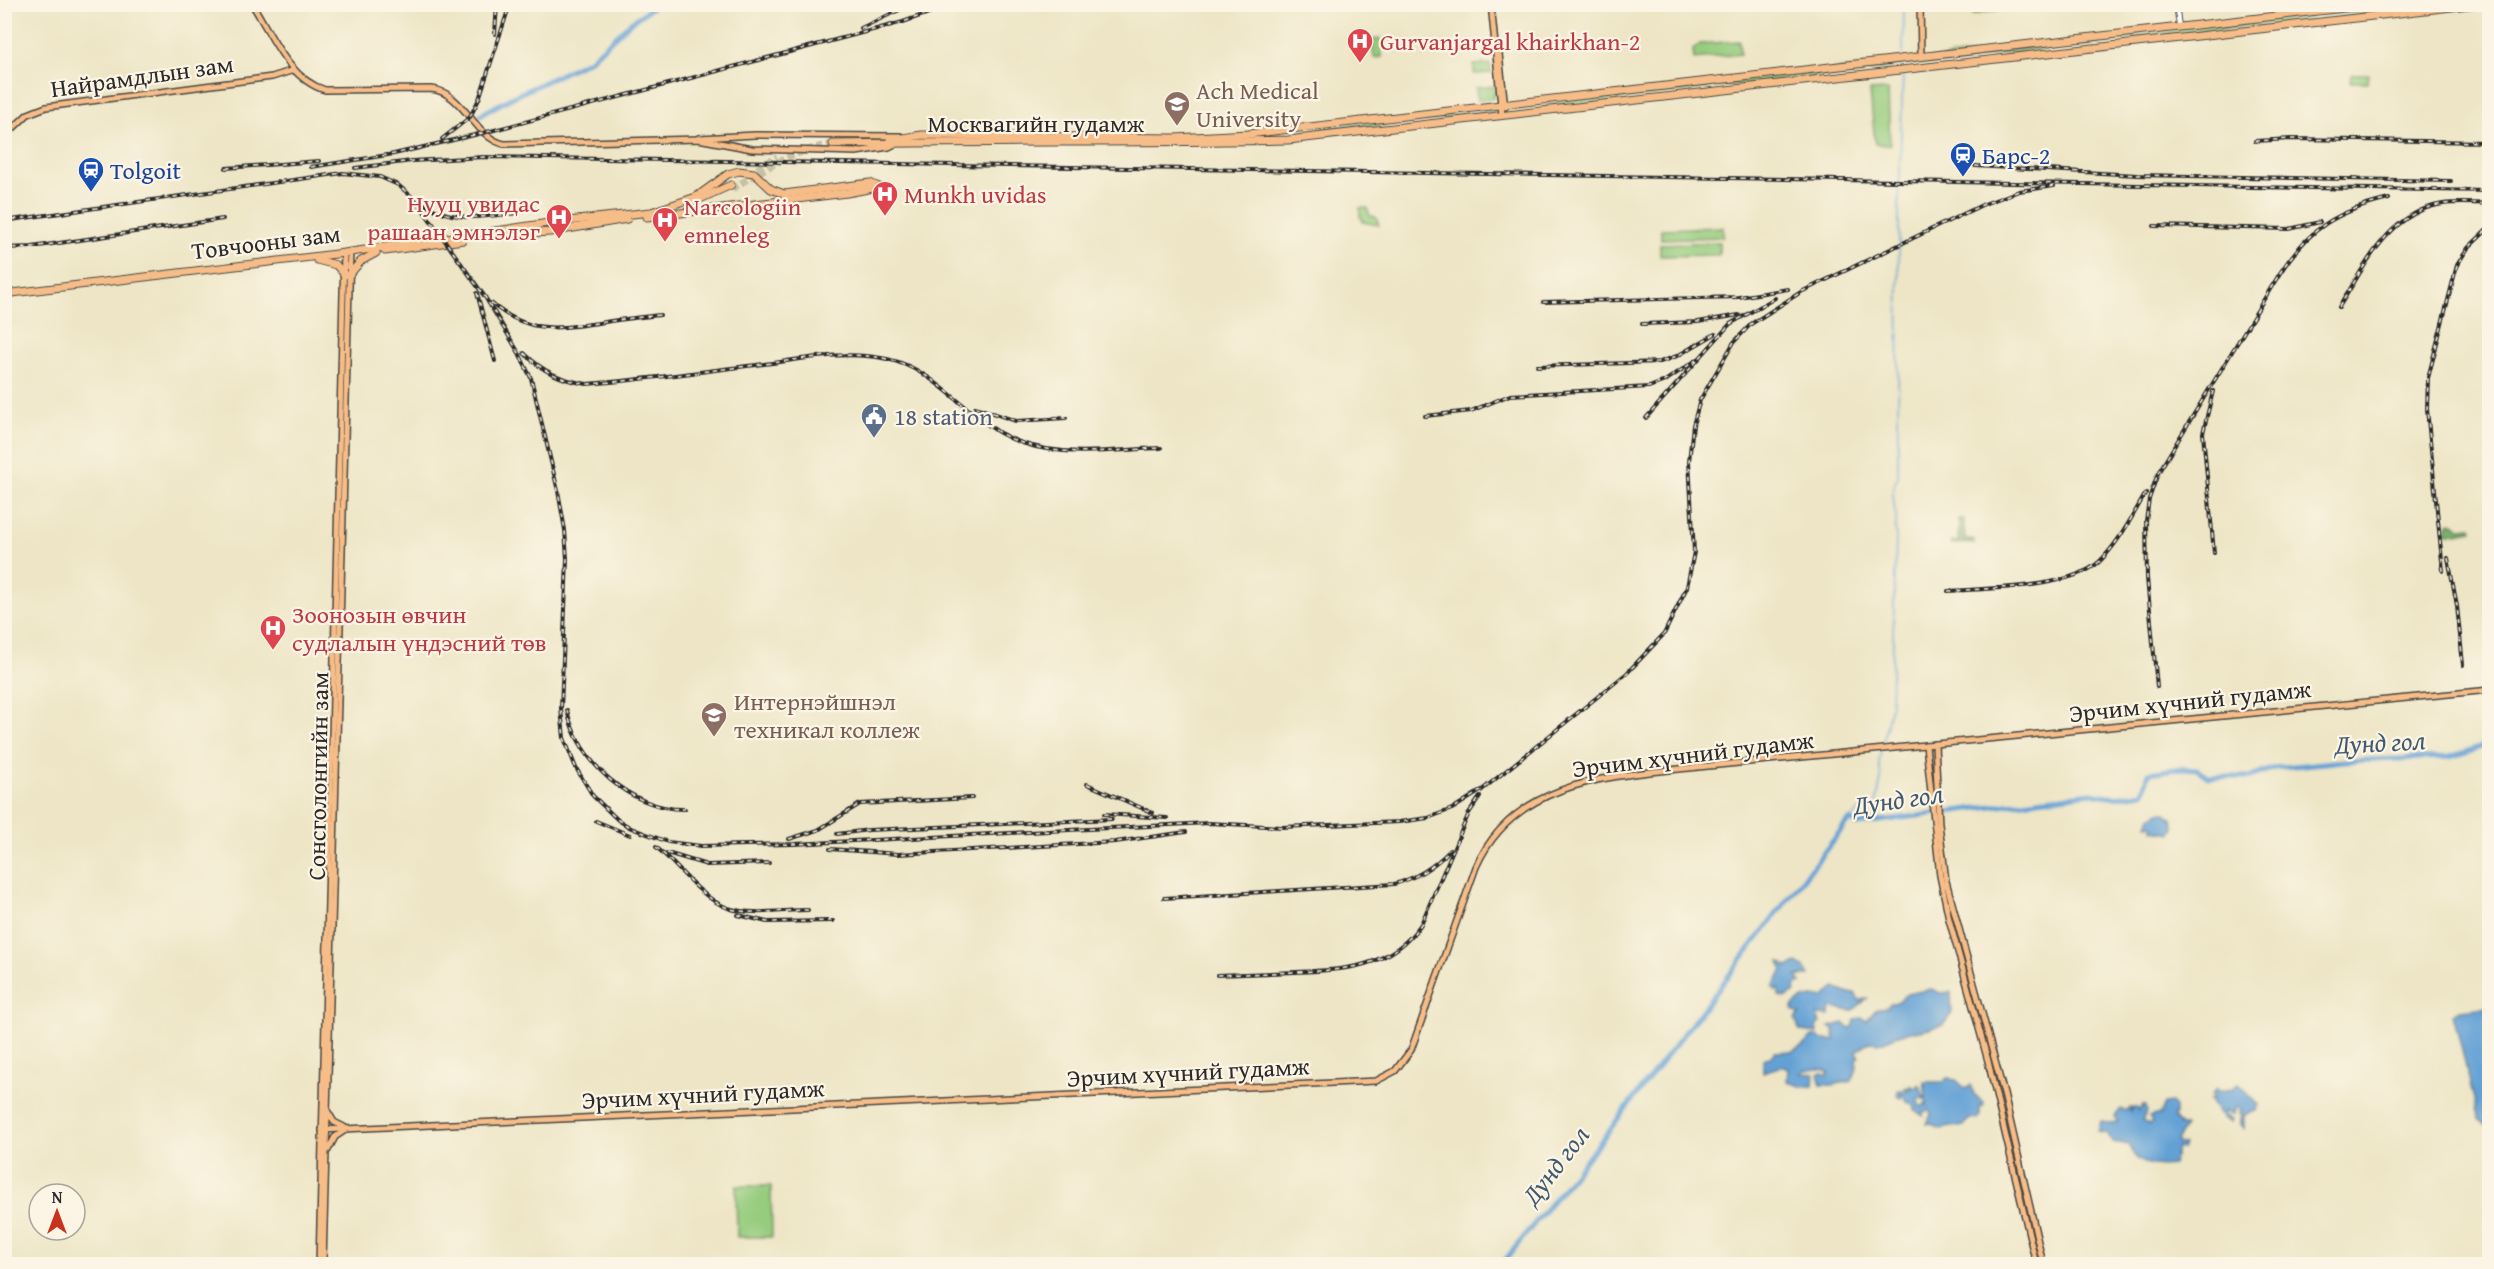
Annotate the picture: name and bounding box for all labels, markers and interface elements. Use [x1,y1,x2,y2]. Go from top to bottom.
place label: Gurvanjargal khairkhan-2 [1380,24,1640,59]
hospital icon: Gurvanjargal khairkhan-2 [1345,26,1375,64]
street label: Найрамдлын зам [48,46,236,106]
place label: Ach Medical University [1196,73,1319,136]
school or university icon: Ach Medical University [1162,89,1192,127]
street label: Москвагийн гудамж [928,106,1145,141]
place label: Барс-2 [1982,138,2050,173]
station icon: Барс-2 [1948,140,1978,178]
place label: Tolgoit [110,153,181,188]
station icon: Tolgoit [76,155,106,193]
place label: Munkh uvidas [904,177,1046,212]
hospital icon: Munkh uvidas [870,179,900,217]
place label: Нууц увидас рашаан эмнэлэг [367,186,540,249]
place label: Narcologiin emneleg [684,189,802,252]
hospital icon: Нууц увидас рашаан эмнэлэг [544,202,574,240]
hospital icon: Narcologiin emneleg [650,205,680,243]
street label: Товчооны зам [190,216,342,268]
place label: 18 station [894,399,993,434]
public building icon: 18 station [859,401,889,439]
place label: Зоонозын өвчин судлалын үндэсний төв [292,597,547,660]
hospital icon: Зоонозын өвчин судлалын үндэсний төв [258,613,288,651]
street label: Сонсголонгийн зам [299,671,337,881]
street label: Эрчим хүчний гудамж [2067,671,2313,731]
place label: Интернэйшнэл техникал коллеж [734,684,920,747]
school or university icon: Интернэйшнэл техникал коллеж [699,700,729,738]
water label: Дунд гол [2332,720,2427,764]
street label: Эрчим хүчний гудамж [1570,722,1816,786]
water label: Дунд гол [1848,773,1946,825]
street label: Эрчим хүчний гудамж [1066,1048,1311,1096]
street label: Эрчим хүчний гудамж [581,1070,826,1118]
water label: Дунд гол [1510,1117,1599,1214]
north arrow [27,1182,87,1242]
text: N [52,1185,63,1209]

